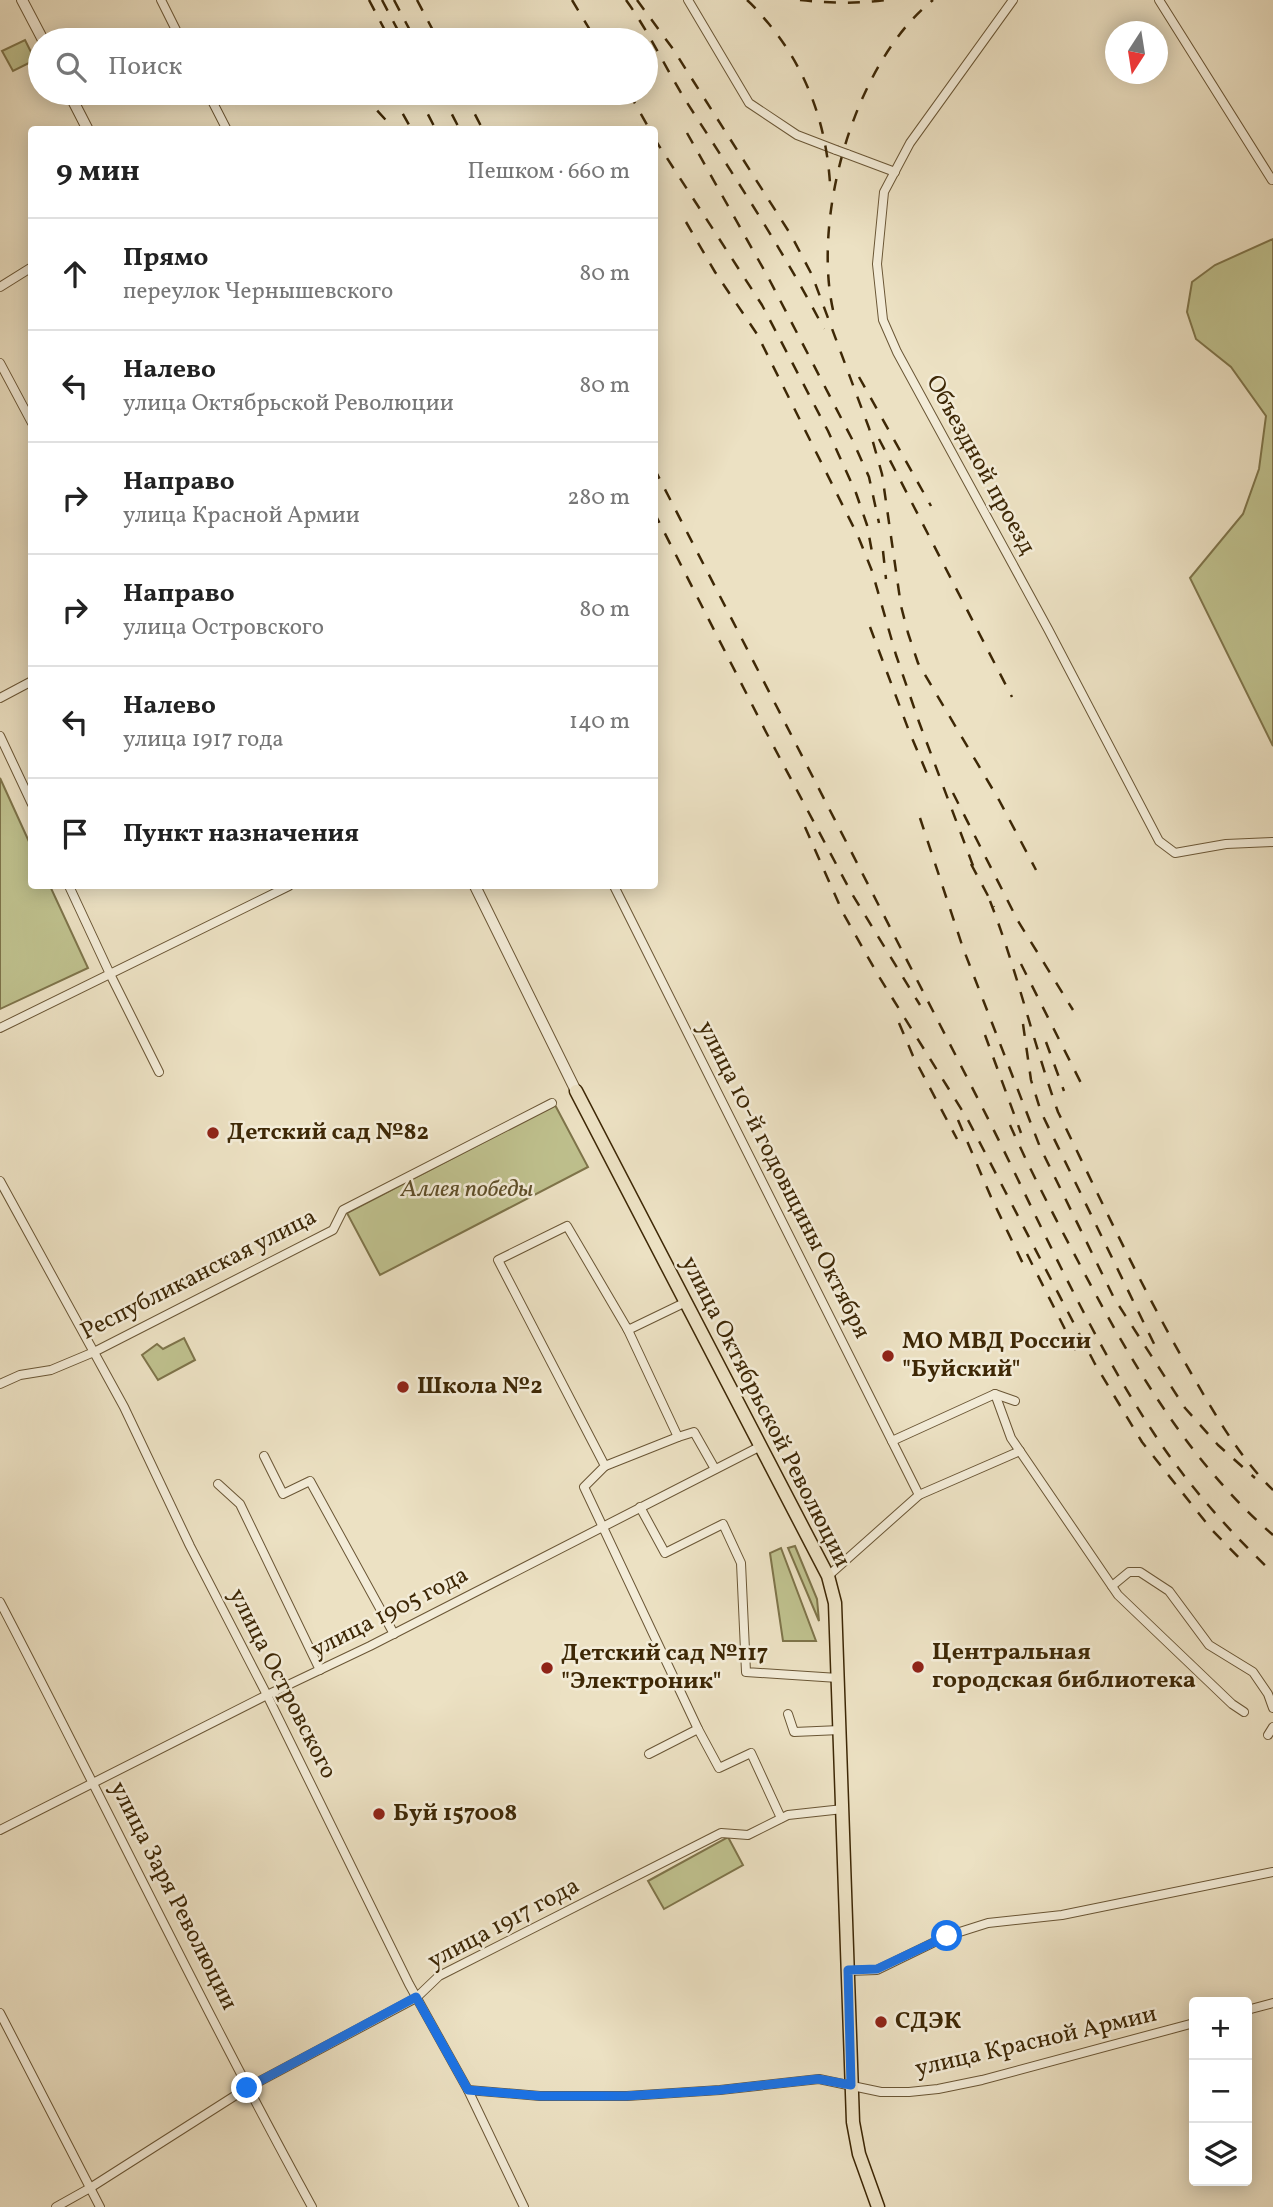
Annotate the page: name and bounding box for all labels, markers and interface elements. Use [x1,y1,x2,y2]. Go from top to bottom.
north arrow [1105,21,1168,84]
search box [28,28,658,105]
icon: search [52,48,90,86]
text: Поиск [108,49,182,85]
text: 9 мин [56,151,140,193]
text: Пешком · 660 m [468,156,630,188]
text: Прямо [123,240,208,276]
icon: ahead [56,255,94,293]
text: 80 m [580,258,630,290]
text: переулок Чернышевского [123,276,393,308]
text: Налево [123,352,216,388]
icon: left [56,367,94,405]
street label: Объездной проезд [917,369,1044,561]
text: 80 m [580,370,630,402]
text: улица Октябрьской Революции [123,388,454,420]
text: Направо [123,464,235,500]
icon: right [56,479,94,517]
text: 280 m [567,482,630,514]
text: улица Красной Армии [123,500,360,532]
text: Направо [123,576,235,612]
icon: right [56,591,94,629]
text: 80 m [580,594,630,626]
text: улица Островского [123,612,324,644]
text: Налево [123,688,216,724]
icon: left [56,703,94,741]
text: 140 m [569,706,630,738]
text: улица 1917 года [123,724,284,756]
icon: arrive [56,815,94,853]
text: Пункт назначения [123,816,359,852]
street label: улица 10-й годовщины Октября [688,1015,878,1345]
place label: Детский сад №82 [227,1116,429,1150]
marker: Детский сад №82 [205,1125,221,1141]
park label: Аллея победы [400,1173,533,1207]
street label: Республиканская улица [75,1201,323,1349]
street label: улица Октябрьской Революции [672,1251,858,1573]
place label: МО МВД России "Буйский" [902,1325,1091,1387]
marker: МО МВД России "Буйский" [880,1348,896,1364]
place label: Школа №2 [417,1370,543,1404]
marker: Школа №2 [395,1379,411,1395]
street label: улица 1905 года [305,1559,475,1667]
street label: улица Островского [219,1583,345,1785]
place label: Центральная городская библиотека [932,1636,1196,1698]
place label: Детский сад №117 "Электроник" [561,1637,768,1699]
marker: Центральная городская библиотека [910,1659,926,1675]
marker: Детский сад №117 "Электроник" [539,1660,555,1676]
street label: улица Заря Революции [101,1776,245,2016]
place label: Буй 157008 [393,1797,517,1831]
marker: Буй 157008 [371,1806,387,1822]
street label: улица 1917 года [422,1870,586,1978]
route start [931,1920,962,1951]
map controls [1189,1997,1252,2186]
button: + [1189,1997,1252,2060]
street label: улица Красной Армии [912,1998,1160,2086]
place label: СДЭК [895,2005,962,2039]
marker: СДЭК [873,2014,889,2030]
button: − [1189,2060,1252,2123]
route end [231,2072,262,2103]
button: layers [1189,2123,1252,2186]

